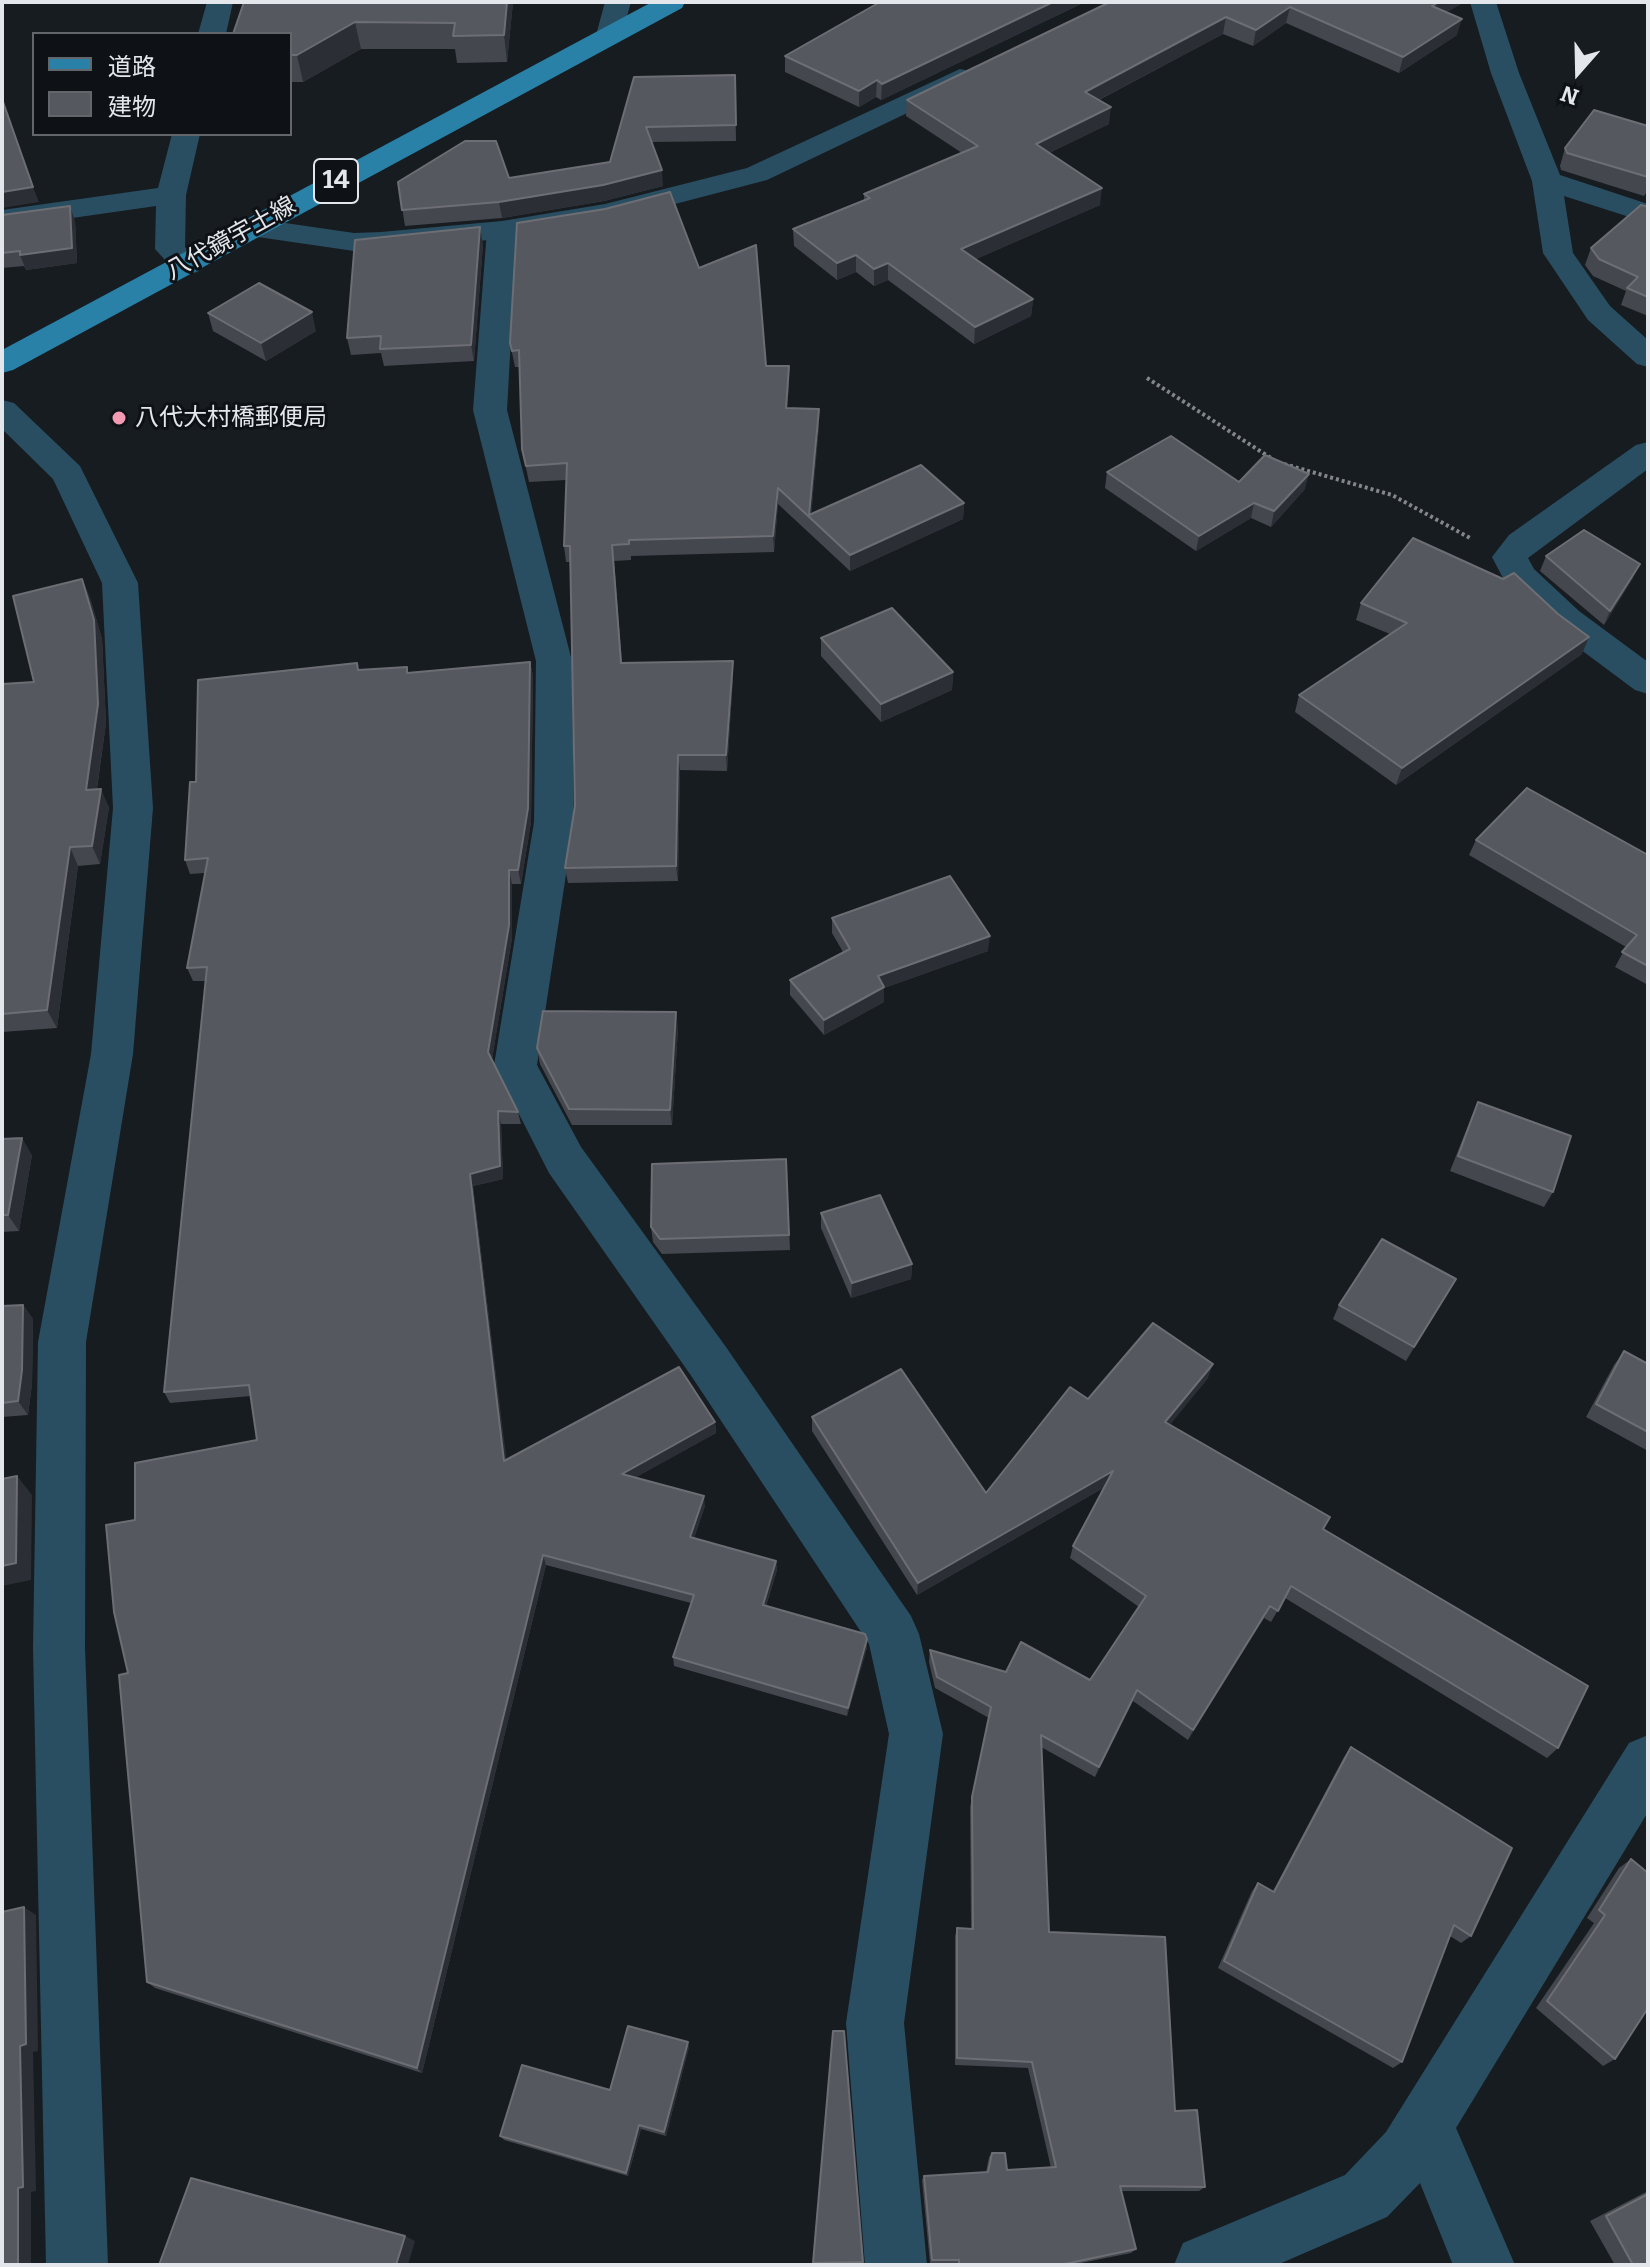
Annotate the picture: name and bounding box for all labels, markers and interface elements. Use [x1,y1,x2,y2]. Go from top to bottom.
legend [32,32,292,136]
north arrow [1538,32,1618,112]
text: 道路 [108,53,156,81]
text: N [1557,79,1582,111]
text: 建物 [108,93,156,121]
road number: 14 [314,159,358,203]
street label: 八代鏡宇土線 [161,191,301,287]
place label: 八代大村橋郵便局 [135,404,327,432]
marker: 八代大村橋郵便局 [110,409,128,427]

